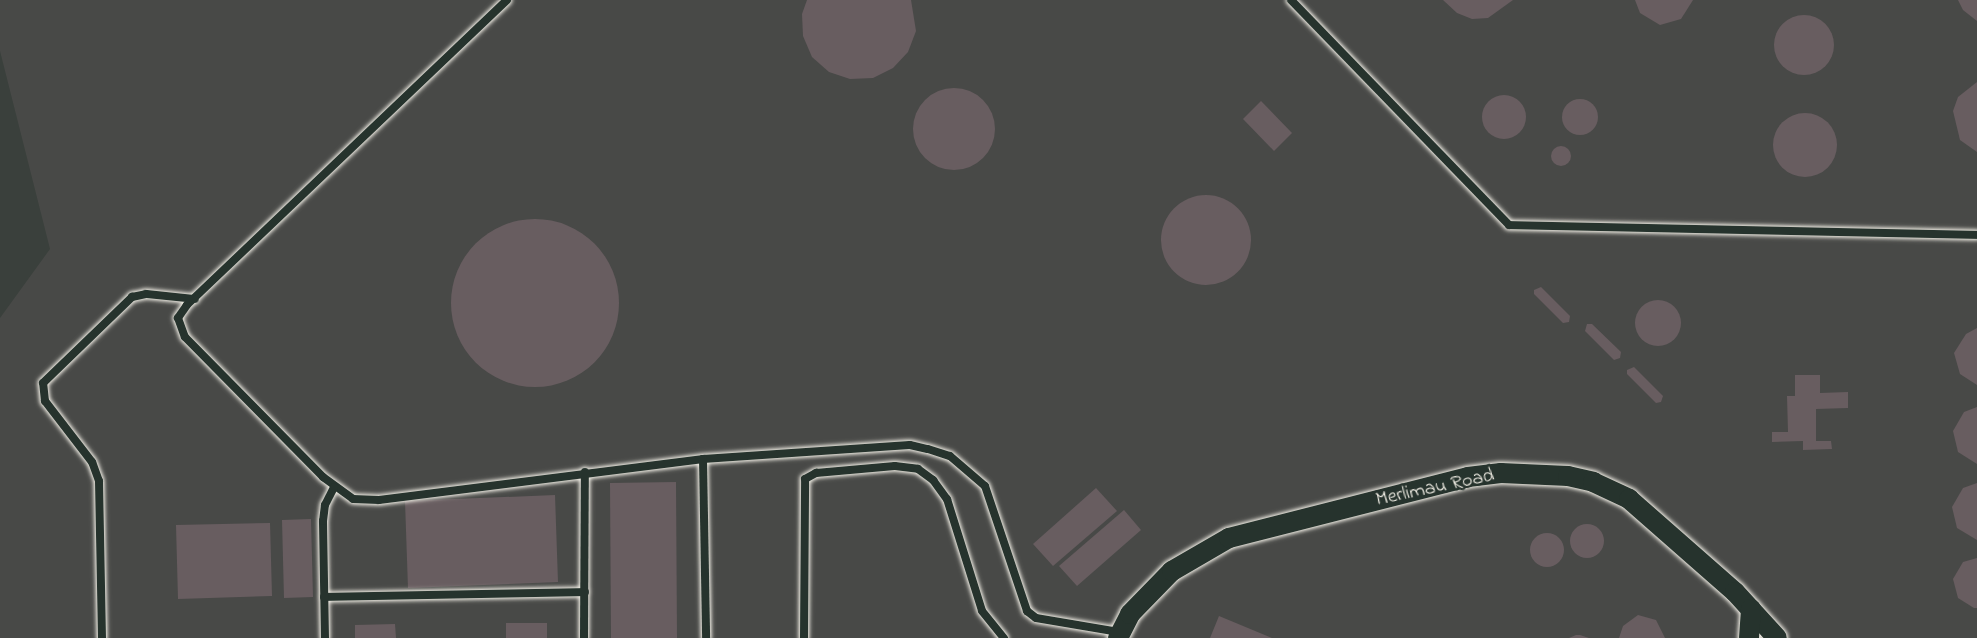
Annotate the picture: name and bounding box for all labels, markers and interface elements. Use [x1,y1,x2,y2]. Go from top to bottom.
street label: Merlimau Road [1374,464,1496,512]

